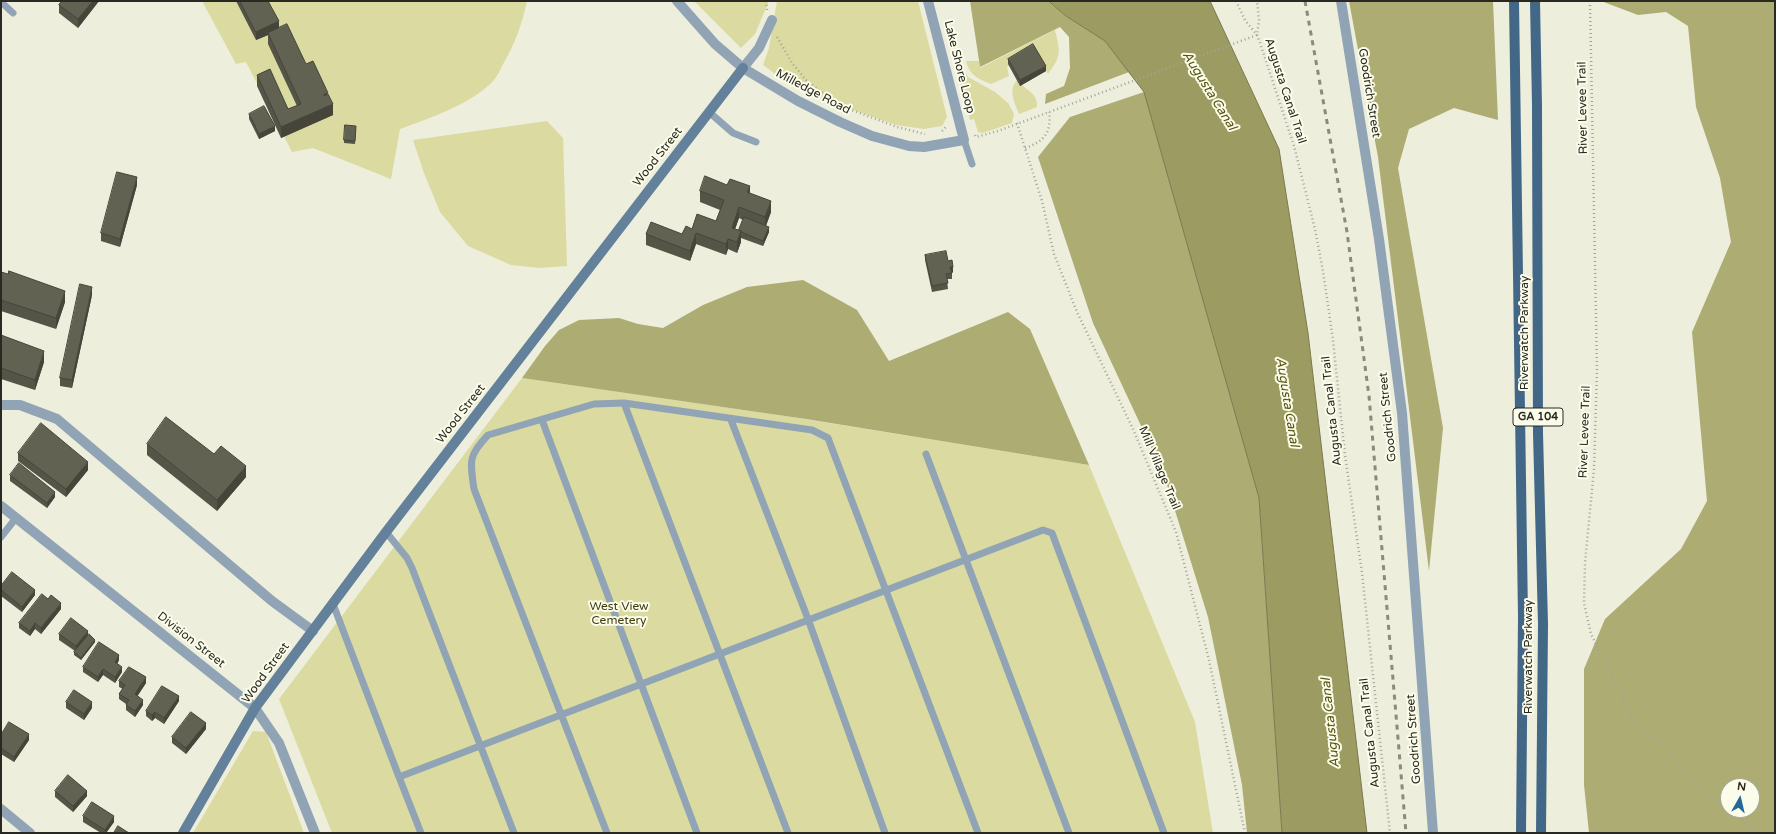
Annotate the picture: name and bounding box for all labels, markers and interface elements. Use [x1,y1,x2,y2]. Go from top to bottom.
street label: Lake Shore Loop [940,19,978,115]
street label: Augusta Canal Trail [1261,36,1309,146]
street label: Goodrich Street [1355,47,1383,139]
water label: Augusta Canal [1178,49,1240,133]
street label: River Levee Trail [1575,61,1591,155]
street label: Milledge Road [773,66,853,118]
street label: Wood Street [630,125,686,189]
street label: Riverwatch Parkway [1518,276,1532,390]
street label: Augusta Canal Trail [1319,355,1345,467]
water label: Augusta Canal [1272,356,1302,448]
street label: Goodrich Street [1376,372,1400,462]
street label: Wood Street [433,382,489,446]
street label: River Levee Trail [1576,385,1594,479]
road number: GA 104 [1513,408,1563,426]
street label: Mill Village Trail [1135,424,1183,512]
park label: West View Cemetery [589,600,649,628]
street label: Riverwatch Parkway [1522,600,1536,714]
street label: Division Street [154,609,228,671]
street label: Wood Street [239,640,293,706]
water label: Augusta Canal [1319,677,1343,769]
street label: Augusta Canal Trail [1357,677,1383,789]
street label: Goodrich Street [1404,694,1424,784]
north arrow [1720,778,1760,818]
text: N [1736,780,1747,794]

